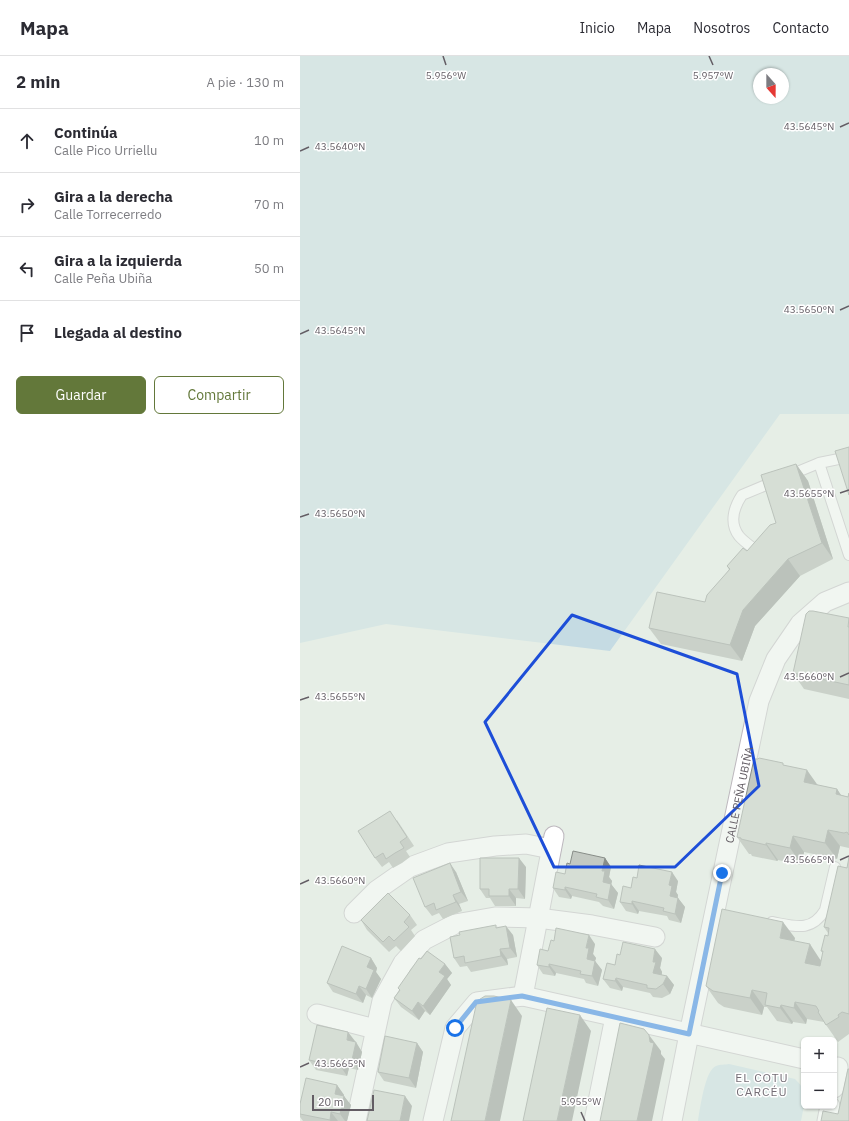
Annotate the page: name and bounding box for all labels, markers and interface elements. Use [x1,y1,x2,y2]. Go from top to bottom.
text: Mapa [20,16,69,40]
text: Inicio [579,19,615,37]
text: Mapa [637,19,671,37]
text: Nosotros [693,19,750,37]
text: Contacto [772,19,829,37]
north arrow [753,68,789,104]
text: 5.956°W [426,69,466,82]
text: 5.957°W [693,69,733,82]
text: 2 min [16,71,60,93]
text: A pie · 130 m [206,74,284,91]
text: 43.5645°N [784,120,834,133]
text: Continúa [54,123,118,142]
icon: ahead [16,130,38,152]
text: 10 m [254,132,284,149]
text: 43.5640°N [315,140,365,153]
text: Calle Pico Urriellu [54,142,157,159]
text: Gira a la derecha [54,187,173,206]
icon: right [16,194,38,216]
text: 70 m [254,196,284,213]
text: Calle Torrecerredo [54,206,162,223]
text: Gira a la izquierda [54,251,182,270]
icon: left [16,258,38,280]
text: 50 m [254,260,284,277]
text: Calle Peña Ubiña [54,270,152,287]
text: 43.5650°N [784,303,834,316]
icon: arrive [16,322,38,344]
text: Llegada al destino [54,323,182,342]
text: 43.5645°N [315,324,365,337]
button: Guardar [16,376,146,414]
button: Compartir [154,376,284,414]
text: 43.5655°N [784,487,834,500]
text: 43.5650°N [315,507,365,520]
text: 43.5660°N [784,670,834,683]
text: 43.5655°N [315,690,365,703]
street label: CALLE PEÑA UBIÑA [722,745,756,844]
text: 43.5665°N [784,853,834,866]
route end [713,864,731,882]
text: 43.5660°N [315,874,365,887]
route start [446,1019,464,1037]
map controls [801,1037,837,1109]
button: + [801,1037,837,1073]
text: 43.5665°N [315,1057,365,1070]
district label: EL COTU CARCÉU [735,1070,789,1099]
button: − [801,1073,837,1109]
scale bar [312,1093,374,1112]
text: 20 m [318,1095,343,1109]
text: 5.955°W [561,1095,601,1108]

